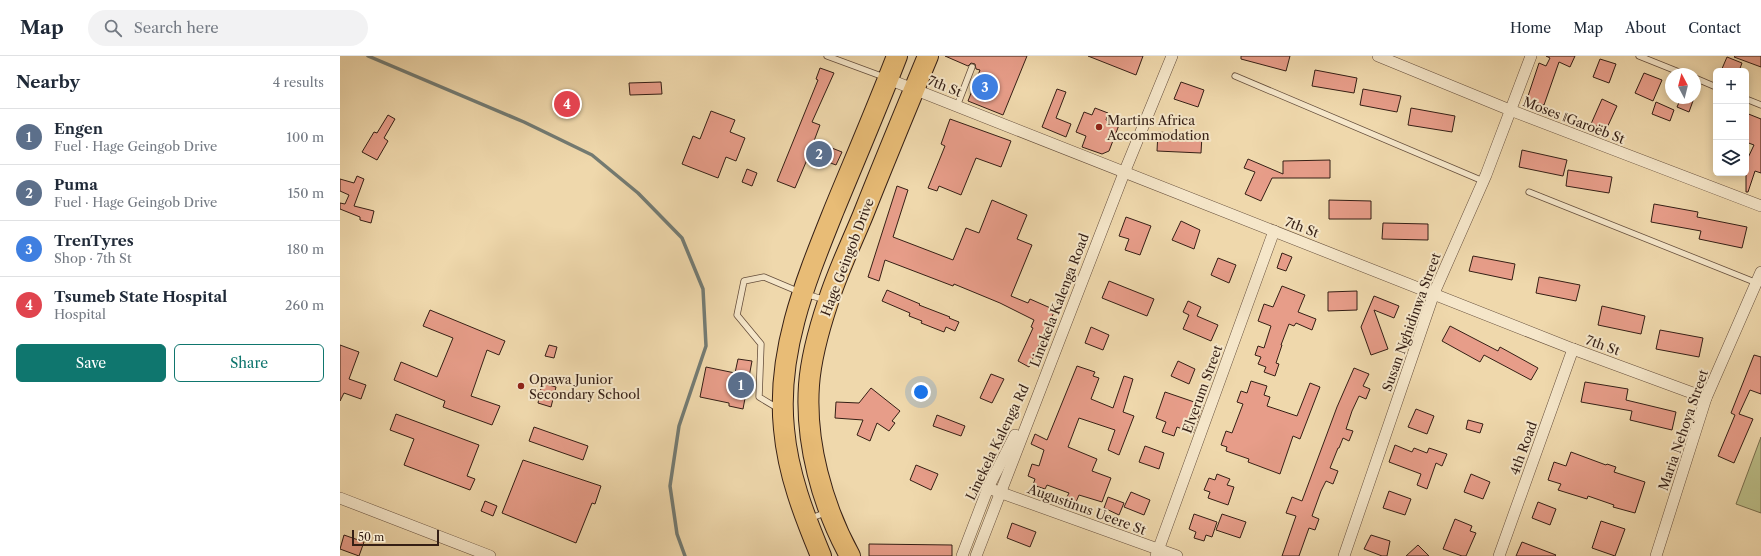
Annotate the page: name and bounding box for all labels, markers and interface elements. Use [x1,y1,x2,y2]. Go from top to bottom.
search box [88,10,368,46]
text: Map [20,16,64,39]
icon: search [102,17,124,39]
text: Search here [134,18,219,37]
text: Home [1510,19,1551,37]
text: Map [1573,19,1603,37]
text: About [1625,19,1666,37]
text: Contact [1688,19,1741,37]
north arrow [1665,68,1701,104]
map controls [1713,68,1749,176]
button: + [1713,68,1749,104]
text: Nearby [16,72,80,92]
street label: 7th St [926,72,965,100]
pin: 3 [972,72,998,102]
text: 4 results [273,74,324,90]
pin: 4 [554,89,580,119]
street label: Moses ǁGaroëb St [1521,93,1628,147]
button: − [1713,104,1749,140]
place label: Martins Africa Accommodation [1106,112,1210,143]
text: Engen [54,119,103,138]
marker: Martins Africa Accommodation [1094,122,1104,132]
text: 1 [26,129,32,145]
text: 100 m [286,129,324,145]
text: Fuel · Hage Geingob Drive [54,138,217,154]
pin: 2 [806,139,832,169]
button: layers [1713,140,1749,176]
text: Puma [54,175,98,194]
text: 2 [25,185,33,201]
text: 150 m [288,185,324,201]
text: Fuel · Hage Geingob Drive [54,194,217,210]
street label: Hage Geingob Drive [817,196,877,318]
street label: 7th St [1283,213,1322,241]
text: TrenTyres [54,231,134,250]
street label: Linekela Kalenga Road [1026,231,1092,369]
text: 3 [25,241,33,257]
text: 180 m [287,241,324,257]
text: Shop · 7th St [54,250,131,266]
street label: Susan Nghidinwa Street [1378,250,1444,394]
text: Tsumeb State Hospital [54,287,227,306]
text: 4 [25,297,33,313]
text: 260 m [285,297,324,313]
text: Hospital [54,306,106,322]
street label: 7th St [1584,331,1623,359]
street label: Elverum Street [1179,342,1225,435]
button: Save [16,344,166,382]
button: Share [174,344,324,382]
street label: Maria Nehoya Street [1655,367,1711,493]
pin: 1 [728,370,754,400]
place label: Opawa Junior Secondary School [529,371,640,402]
marker: Opawa Junior Secondary School [516,381,526,391]
street label: Linekela Kalenga Rd [962,381,1032,503]
your location [911,382,931,402]
street label: 4th Road [1506,419,1540,477]
street label: Augustinus Ueere St [1025,480,1149,538]
scale bar [352,528,439,547]
text: 50 m [358,530,384,544]

